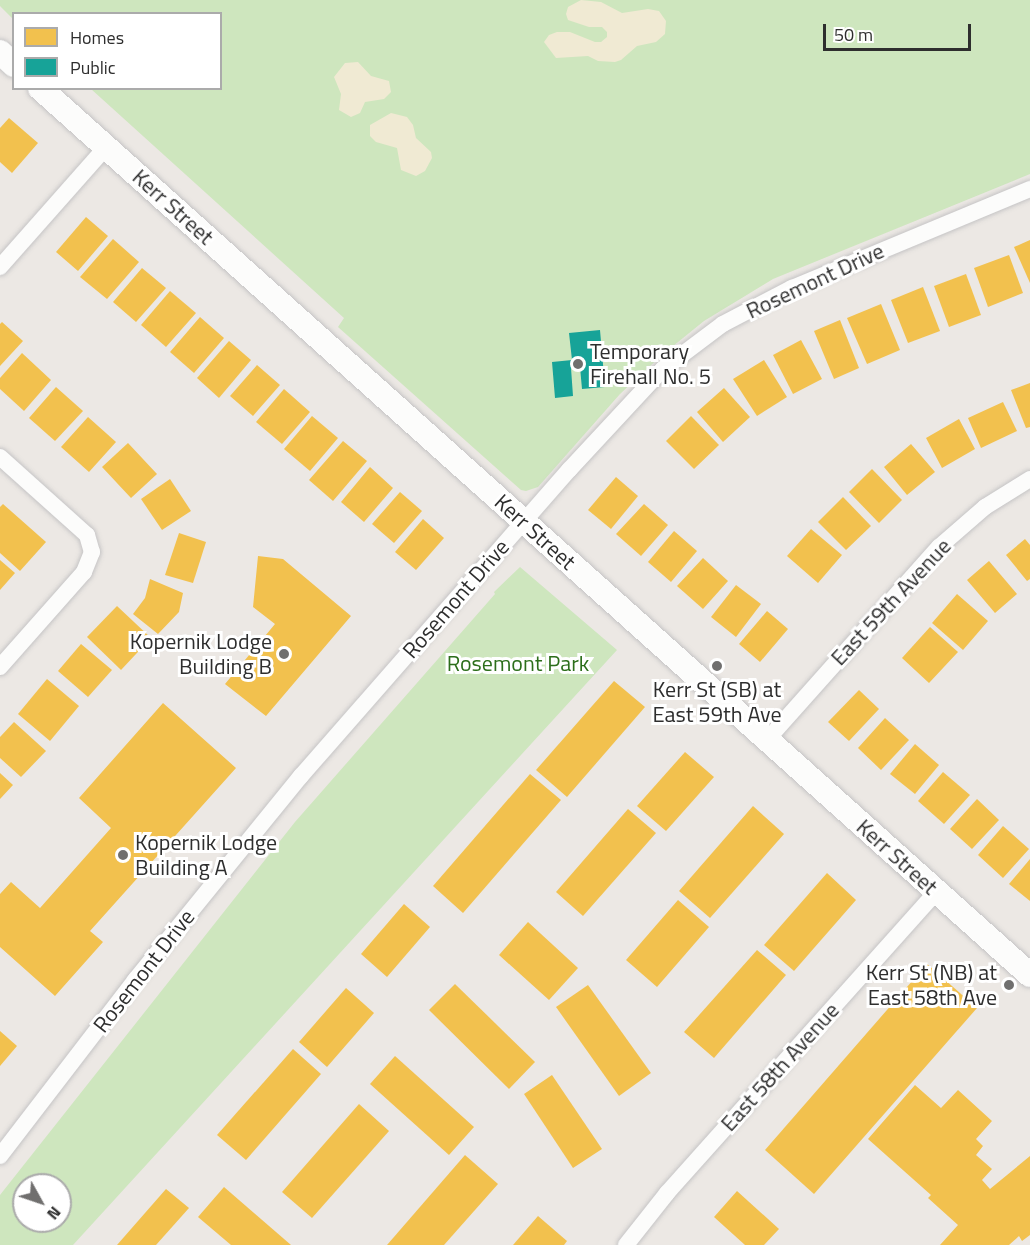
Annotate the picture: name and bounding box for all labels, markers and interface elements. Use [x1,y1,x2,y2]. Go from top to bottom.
legend [12,12,222,90]
scale bar [826,12,974,50]
text: 50 m [834,21,873,48]
text: Homes [70,24,124,51]
text: Public [70,54,116,81]
street label: Kerr Street [127,164,219,250]
street label: Rosemont Drive [742,238,888,324]
place label: Temporary Firehall No. 5 [590,338,711,390]
marker: Temporary Firehall No. 5 [571,357,585,371]
street label: Kerr Street [489,489,581,575]
street label: East 59th Avenue [825,533,957,671]
street label: Rosemont Drive [397,534,515,664]
place label: Kopernik Lodge Building B [130,628,272,680]
marker: Kopernik Lodge Building B [277,647,291,661]
park label: Rosemont Park [447,651,589,677]
marker: Kerr St (SB) at East 59th Ave [710,659,724,673]
place label: Kerr St (SB) at East 59th Ave [652,676,782,728]
street label: Kerr Street [851,814,943,900]
place label: Kopernik Lodge Building A [135,829,277,880]
marker: Kopernik Lodge Building A [116,848,130,862]
street label: Rosemont Drive [88,904,200,1038]
place label: Kerr St (NB) at East 58th Ave [866,959,997,1010]
marker: Kerr St (NB) at East 58th Ave [1002,978,1016,992]
street label: East 58th Avenue [715,997,845,1137]
north arrow [12,1173,72,1233]
text: N [41,1201,67,1225]

